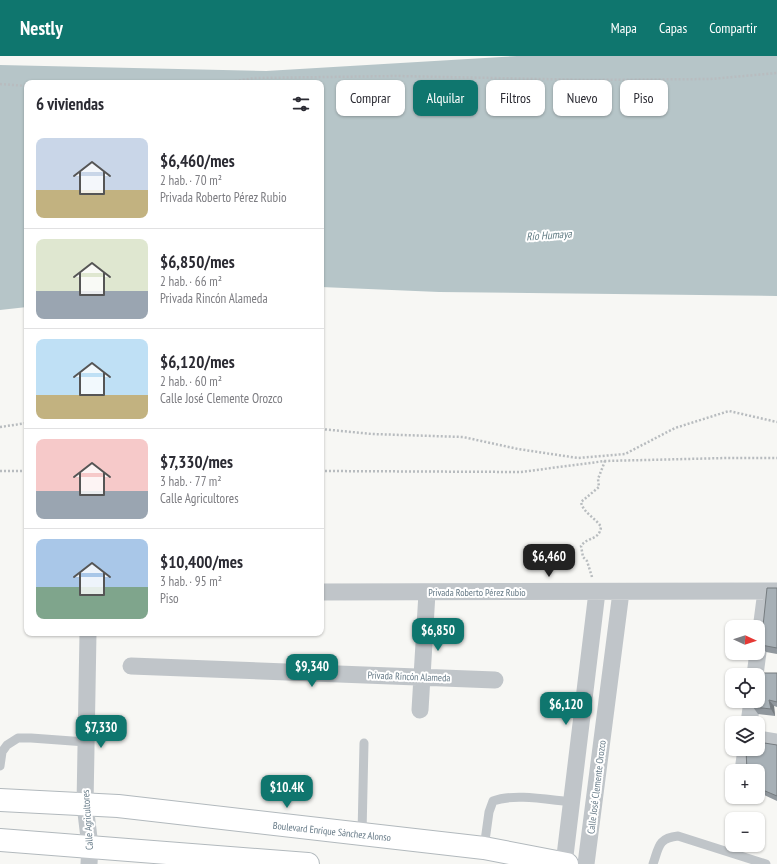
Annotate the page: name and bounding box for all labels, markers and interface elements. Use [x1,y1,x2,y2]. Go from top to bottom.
text: Nestly [20,16,63,40]
text: Mapa [611,19,637,37]
text: Capas [659,19,687,37]
text: Compartir [709,19,757,37]
chip: Comprar [336,80,405,116]
chip: Alquilar [413,80,478,116]
chip: Filtros [486,80,545,116]
chip: Nuevo [553,80,612,116]
chip: Piso [620,80,668,116]
text: 6 viviendas [36,93,104,115]
icon: filters [290,93,312,115]
text: $6,460/mes [160,150,235,172]
icon: home [68,154,116,202]
text: 2 hab. · 70 m² [160,172,222,189]
text: Privada Roberto Pérez Rubio [160,189,287,206]
water label: Río Humaya [526,226,573,244]
text: $6,850/mes [160,251,235,273]
icon: home [68,255,116,303]
text: 2 hab. · 66 m² [160,273,222,290]
text: Privada Rincón Alameda [160,290,268,307]
text: $6,120/mes [160,351,235,373]
icon: home [68,355,116,403]
text: 2 hab. · 60 m² [160,373,222,390]
text: Calle José Clemente Orozco [160,390,283,407]
text: $7,330/mes [160,451,233,473]
icon: home [68,455,116,503]
text: 3 hab. · 77 m² [160,473,222,490]
text: Calle Agricultores [160,490,239,507]
pin: $6,460 [516,544,582,578]
text: $6,460 [532,548,566,565]
text: $10,400/mes [160,551,243,573]
icon: home [68,555,116,603]
text: 3 hab. · 95 m² [160,573,222,590]
street label: Privada Roberto Pérez Rubio [428,586,526,599]
text: Piso [160,590,179,607]
pin: $6,850 [405,618,471,652]
north arrow [725,620,765,660]
map controls [725,620,765,852]
text: $6,850 [421,622,455,639]
pin: $9,340 [279,654,345,688]
text: $9,340 [295,658,329,675]
button: locate [725,668,765,708]
street label: Privada Rincón Alameda [367,669,451,684]
pin: $6,120 [533,692,599,726]
text: $6,120 [549,696,583,713]
pin: $7,330 [68,715,134,749]
button: layers [725,716,765,756]
text: $7,330 [85,719,117,736]
street label: Calle José Clemente Orozco [584,739,609,835]
button: + [725,764,765,804]
pin: $10.4K [254,775,320,809]
text: $10.4K [270,779,304,796]
street label: Calle Agricultores [79,789,96,851]
button: − [725,812,765,852]
street label: Boulevard Enrique Sánchez Alonso [272,819,392,844]

